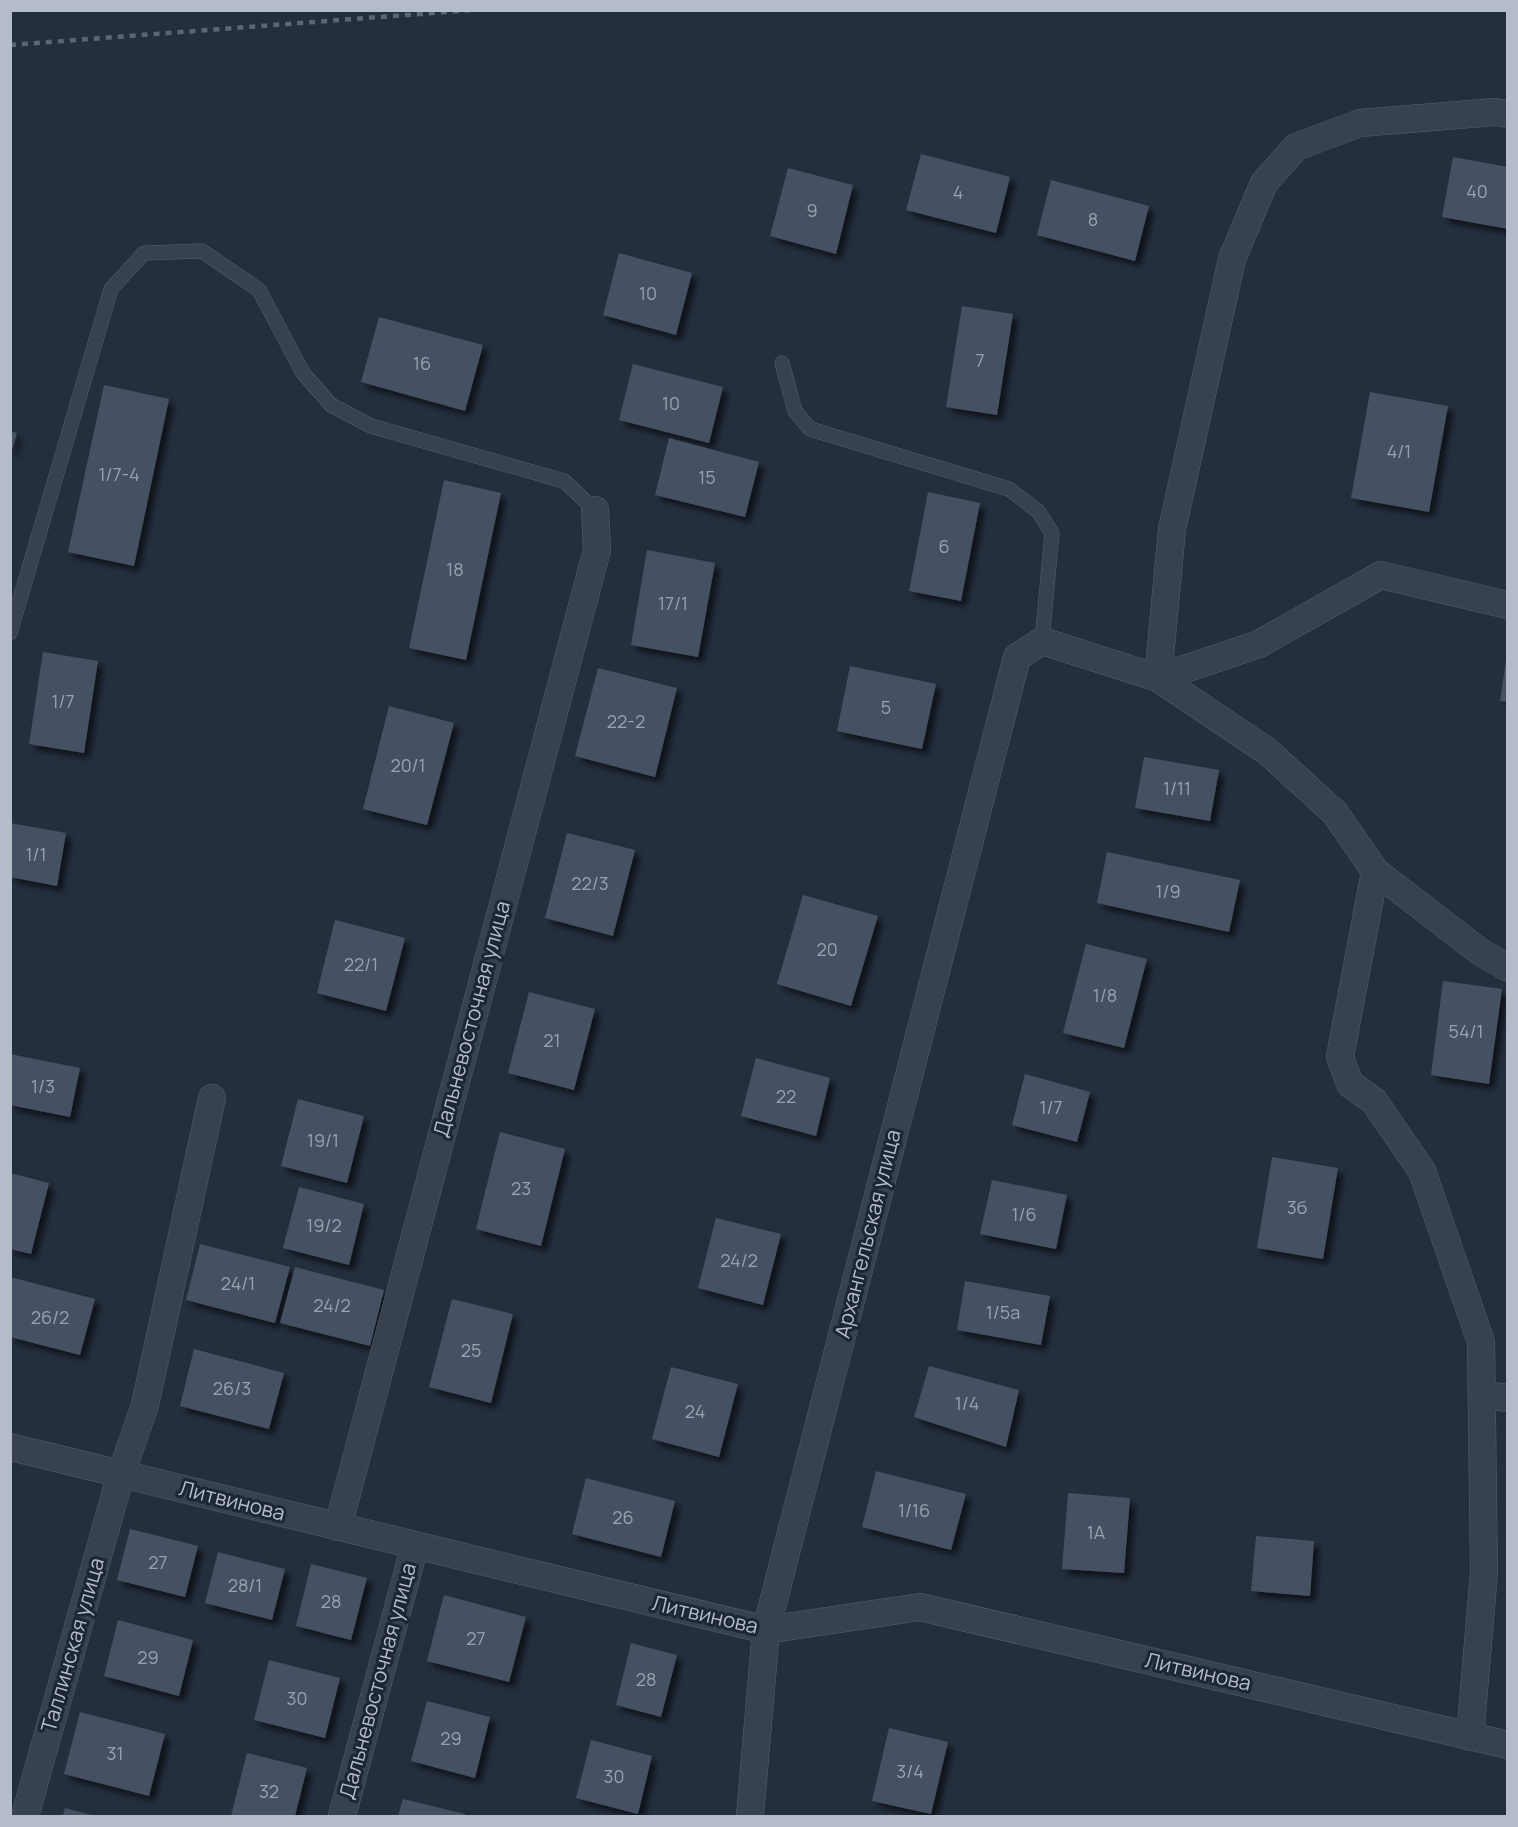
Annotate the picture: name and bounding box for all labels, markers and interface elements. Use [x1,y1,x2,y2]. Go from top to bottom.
house number: 40 [1466,179,1488,203]
house number: 4 [953,180,963,204]
house number: 9 [806,198,818,222]
house number: 8 [1088,207,1098,231]
house number: 10 [639,281,657,305]
house number: 7 [975,348,985,372]
house number: 16 [413,351,431,375]
house number: 10 [662,391,680,415]
house number: 4/1 [1387,439,1411,463]
house number: 1/7-4 [98,462,140,486]
house number: 15 [698,465,716,489]
house number: 6 [938,534,950,558]
house number: 18 [446,557,464,581]
house number: 17/1 [658,591,688,615]
house number: 1/7 [51,689,75,713]
house number: 5 [881,695,891,719]
house number: 22-2 [607,709,645,733]
house number: 20/1 [390,753,426,777]
house number: 1/11 [1163,776,1191,800]
house number: 1/1 [25,842,47,866]
house number: 22/3 [571,871,609,895]
house number: 1/9 [1155,879,1181,903]
street label: Дальневосточная улица [426,898,516,1140]
house number: 20 [816,937,838,961]
house number: 22/1 [344,952,378,976]
house number: 1/8 [1093,983,1117,1007]
house number: 54/1 [1448,1019,1484,1043]
house number: 21 [543,1028,561,1052]
house number: 1/3 [31,1074,55,1098]
house number: 22 [776,1084,796,1108]
house number: 1/7 [1039,1095,1063,1119]
street label: Архангельская улица [828,1126,907,1341]
house number: 19/1 [307,1128,339,1152]
house number: 23 [511,1176,531,1200]
house number: 3б [1287,1195,1307,1219]
house number: 1/6 [1011,1202,1037,1226]
house number: 19/2 [306,1213,342,1237]
house number: 24/2 [720,1248,758,1272]
house number: 24/1 [221,1271,255,1295]
house number: 24/2 [313,1293,351,1317]
house number: 1/5а [986,1300,1020,1324]
house number: 26/2 [31,1305,69,1329]
house number: 25 [461,1338,481,1362]
house number: 26/3 [213,1376,251,1400]
house number: 1/4 [955,1391,979,1415]
house number: 24 [685,1399,705,1423]
street label: Литвинова [176,1473,288,1527]
house number: 1/16 [898,1498,930,1522]
house number: 26 [612,1505,634,1529]
house number: 1А [1087,1520,1106,1544]
house number: 27 [148,1550,168,1574]
street label: Таллинская улица [34,1554,110,1735]
street label: Дальневосточная улица [332,1560,422,1802]
house number: 28/1 [228,1573,262,1597]
street label: Литвинова [649,1588,761,1640]
house number: 28 [321,1589,341,1613]
house number: 27 [466,1626,486,1650]
house number: 29 [137,1645,159,1669]
street label: Литвинова [1142,1645,1254,1697]
house number: 28 [636,1667,656,1691]
house number: 30 [287,1686,307,1710]
house number: 29 [440,1726,462,1750]
house number: 31 [107,1741,123,1765]
house number: 3/4 [896,1759,924,1783]
house number: 30 [604,1764,624,1788]
house number: 32 [259,1779,279,1803]

